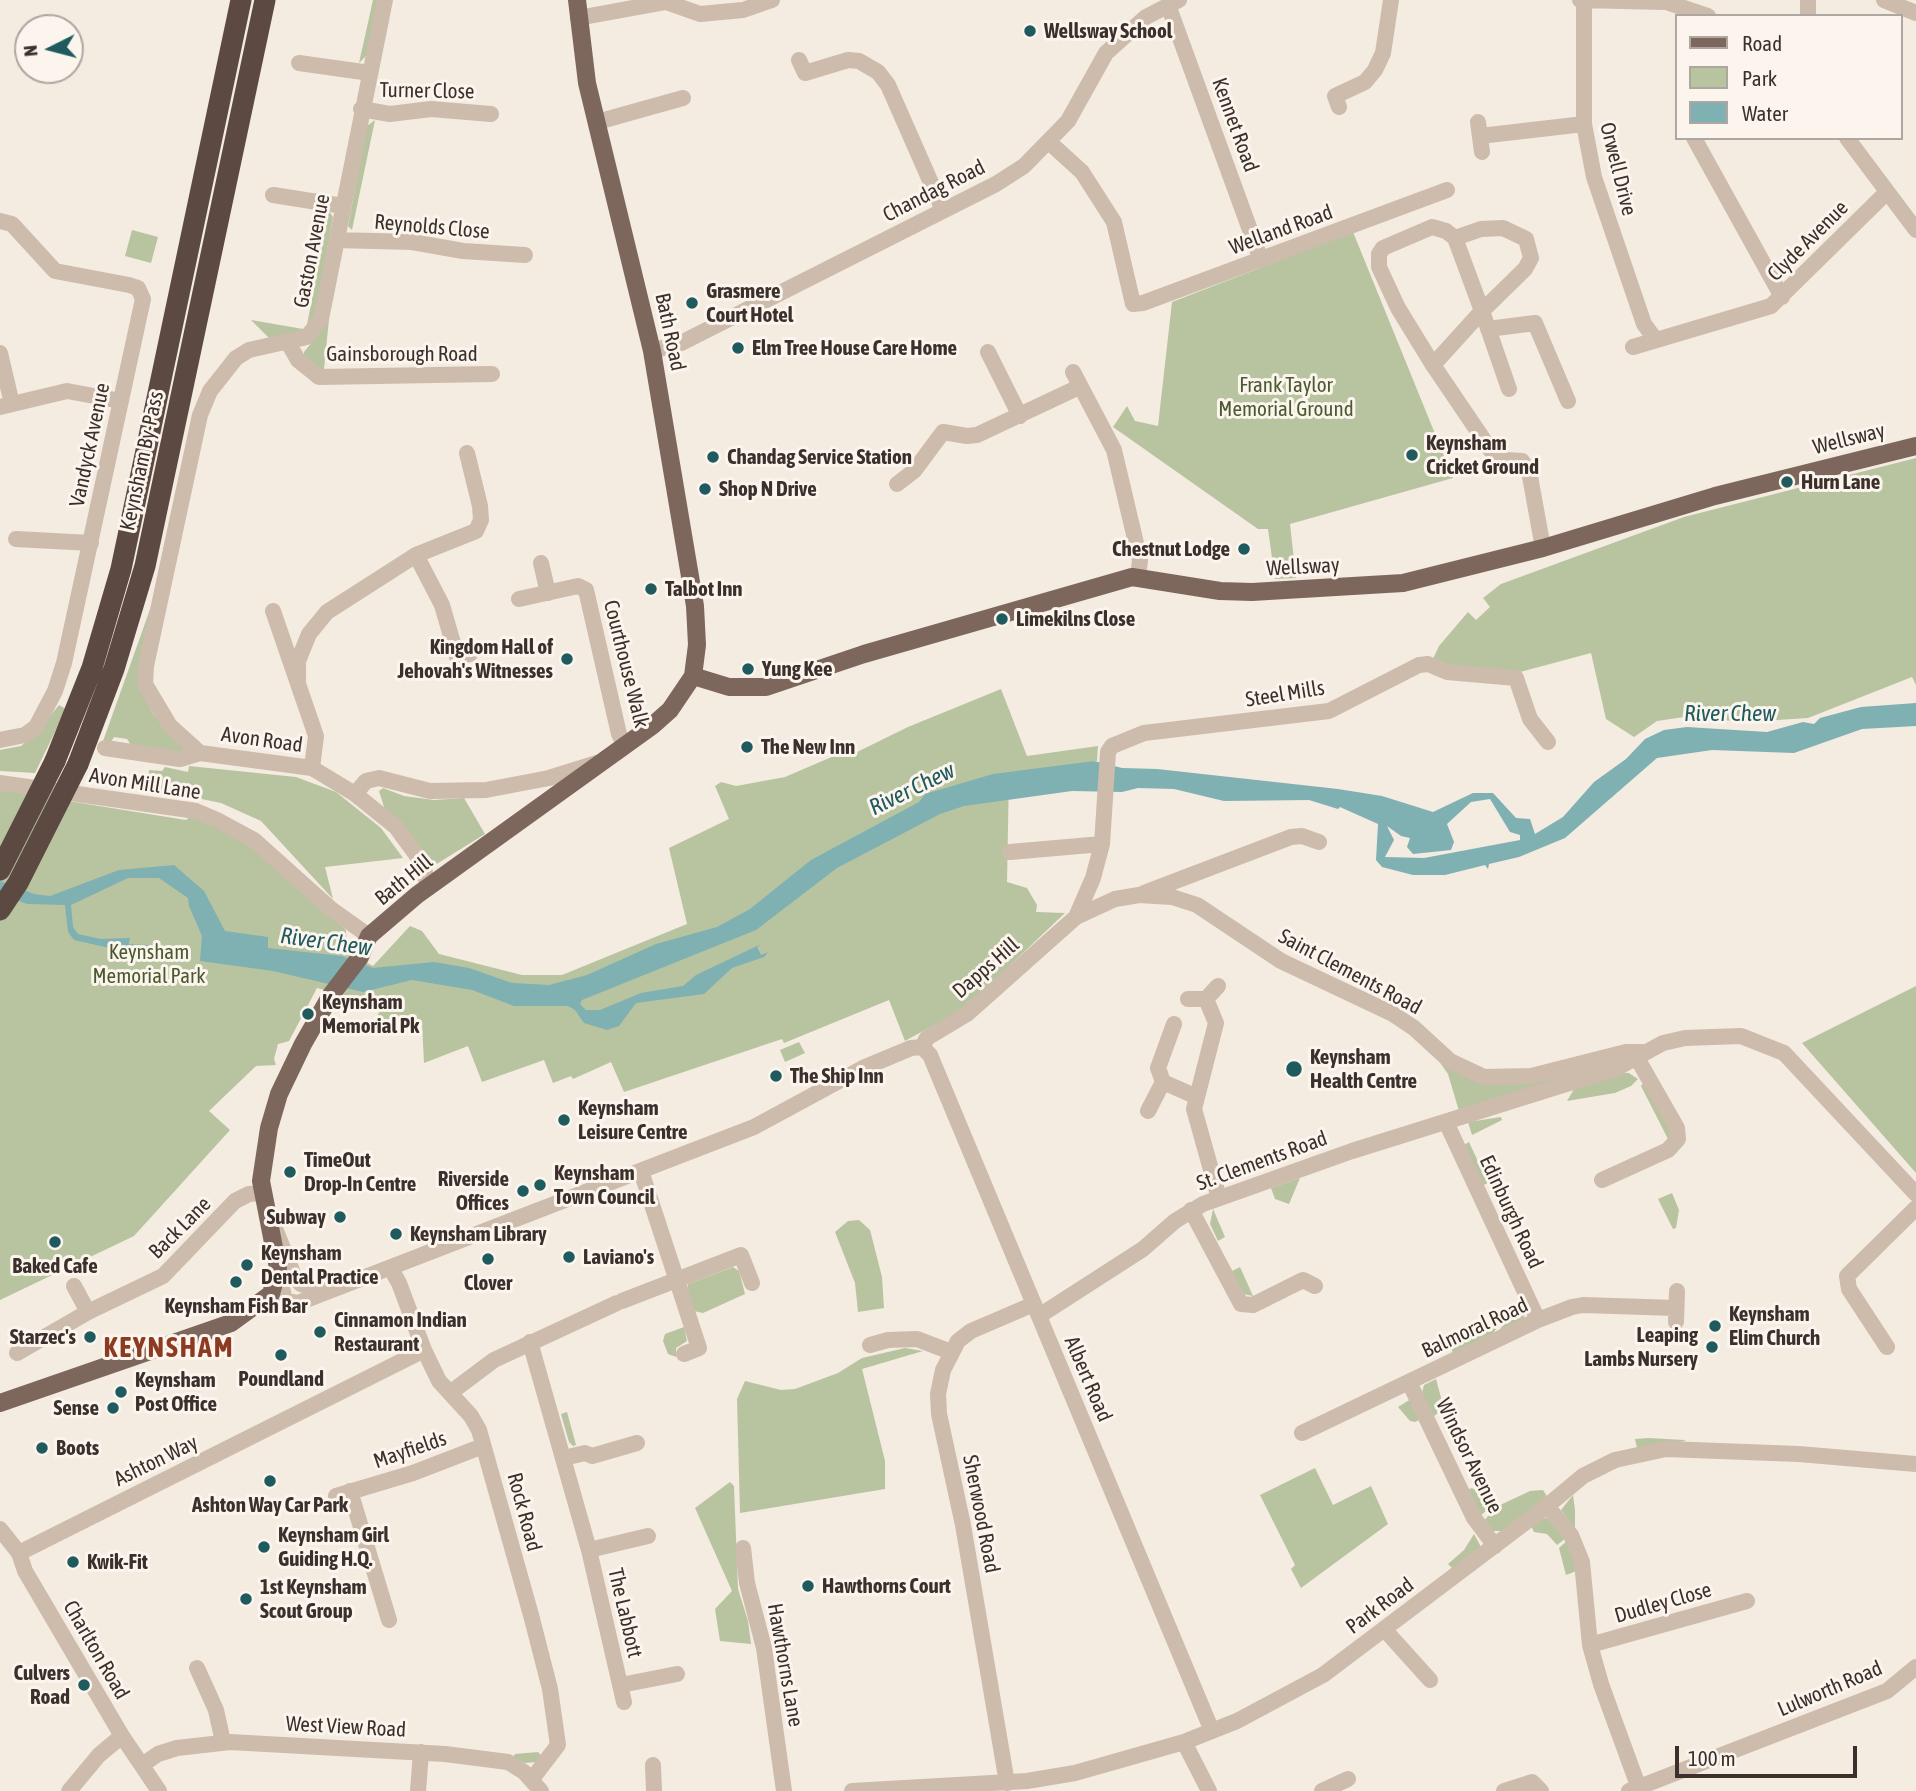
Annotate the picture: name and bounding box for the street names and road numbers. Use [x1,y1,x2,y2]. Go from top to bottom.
street label: Kennet Road [1206,74,1264,176]
street label: Turner Close [379,78,475,104]
street label: Orwell Drive [1594,120,1642,218]
street label: Chandag Road [879,155,989,227]
street label: Gaston Avenue [289,192,335,310]
street label: Clyde Avenue [1762,195,1854,287]
street label: Welland Road [1226,200,1336,260]
street label: Reynolds Close [373,209,491,245]
street label: Bath Road [649,291,691,373]
street label: Gainsborough Road [326,341,478,367]
street label: Vandyck Avenue [65,381,115,509]
street label: Keynsham By-Pass [115,389,169,533]
street label: Wellsway [1810,418,1888,460]
street label: Wellsway [1266,552,1340,582]
street label: Courthouse Walk [598,598,654,730]
street label: Steel Mills [1244,675,1326,713]
street label: Avon Road [220,722,304,758]
street label: Avon Mill Lane [88,763,202,805]
street label: Bath Hill [370,849,438,911]
street label: Saint Clements Road [1274,924,1426,1020]
street label: Dapps Hill [948,932,1024,1004]
street label: St. Clements Road [1193,1126,1331,1196]
street label: Edinburgh Road [1474,1151,1548,1273]
street label: Back Lane [144,1192,216,1264]
street label: Balmoral Road [1418,1292,1532,1364]
street label: Albert Road [1059,1332,1117,1426]
street label: Windsor Avenue [1430,1394,1508,1518]
street label: Mayfields [370,1426,450,1474]
street label: Ashton Way [110,1430,202,1492]
street label: Sherwood Road [957,1453,1005,1575]
street label: Rock Road [501,1470,547,1554]
street label: The Labbott [602,1566,648,1660]
street label: Park Road [1341,1572,1419,1640]
street label: Dudley Close [1612,1577,1714,1629]
street label: Charlton Road [58,1596,134,1704]
street label: Hawthorns Lane [762,1601,808,1729]
street label: Lulworth Road [1774,1656,1886,1722]
street label: West View Road [285,1711,407,1743]

